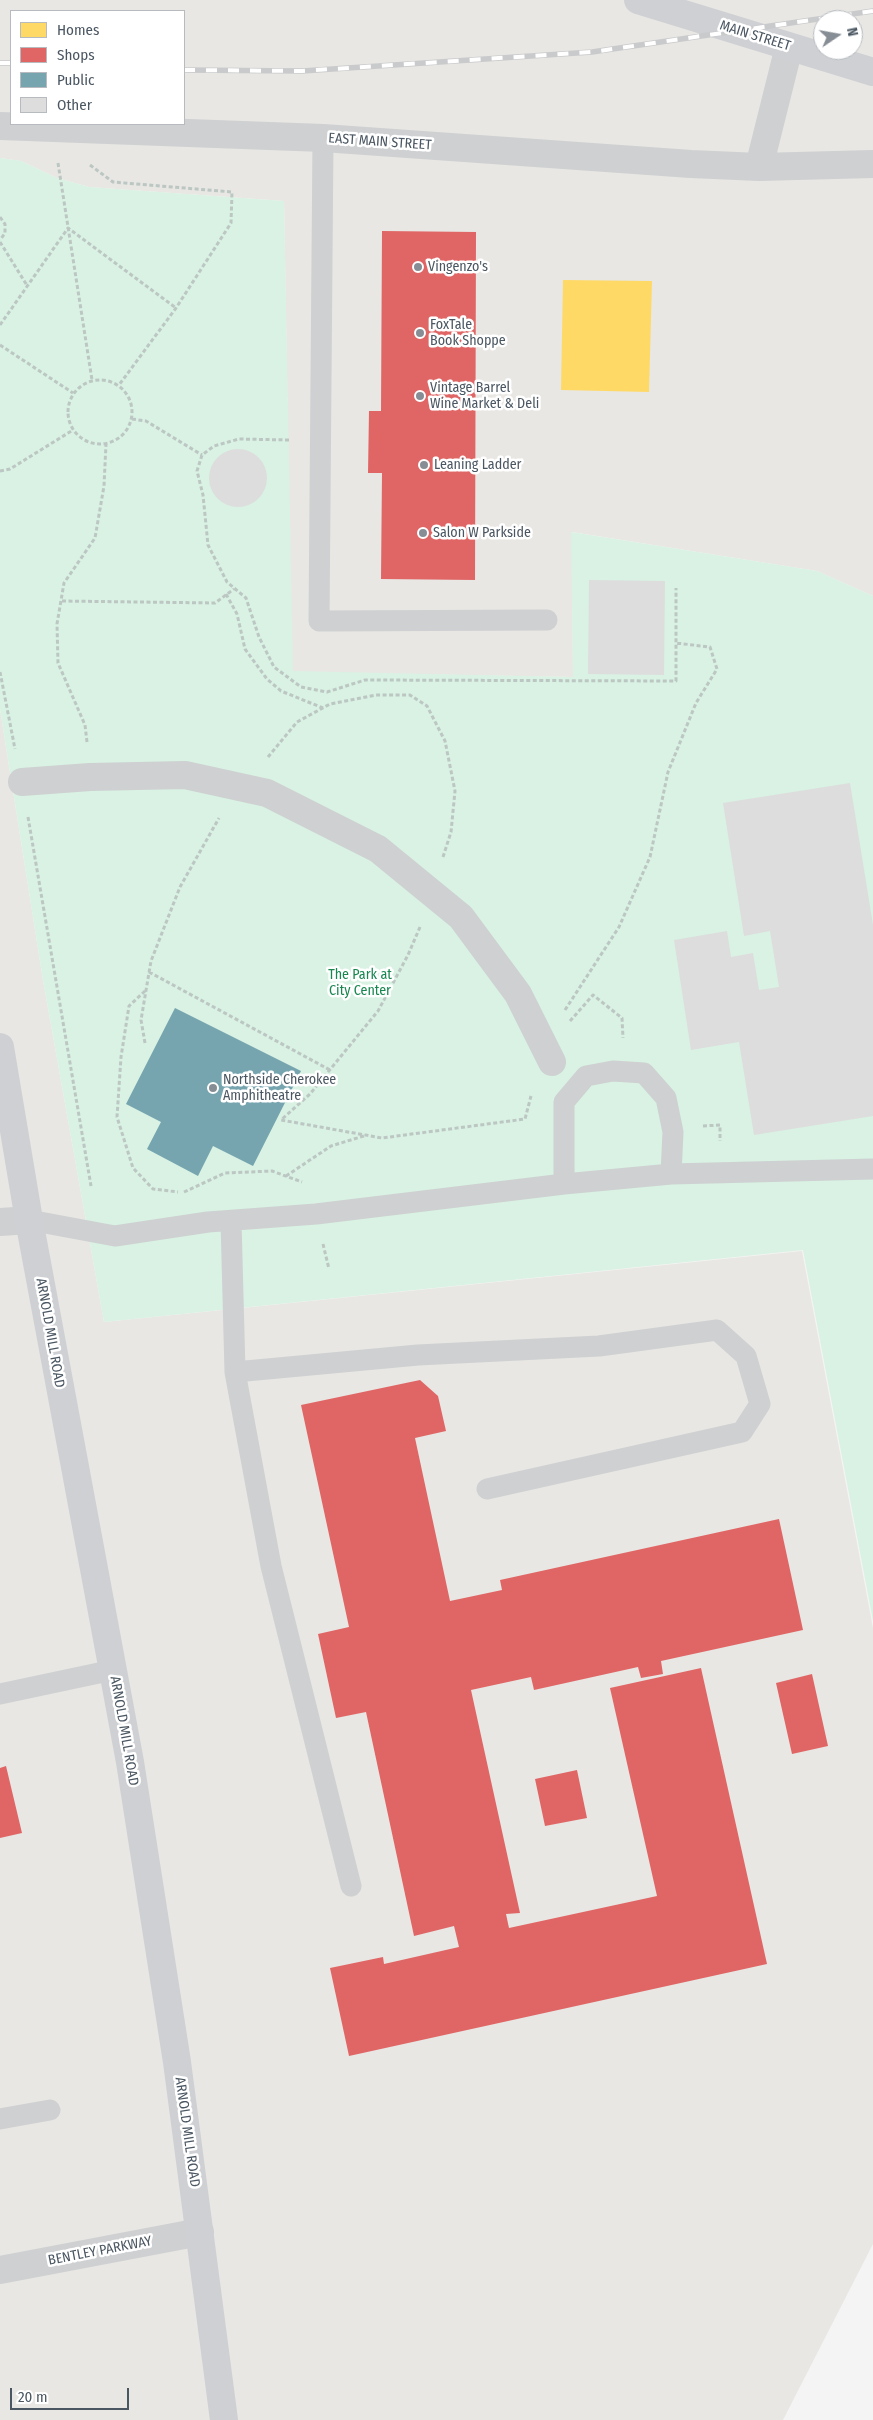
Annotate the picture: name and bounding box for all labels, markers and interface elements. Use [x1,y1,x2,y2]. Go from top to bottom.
legend [10,10,185,125]
north arrow [813,10,863,60]
street label: MAIN STREET [718,17,792,55]
text: Homes [57,21,99,39]
text: N [843,26,861,38]
text: Shops [57,46,95,64]
text: Public [57,71,94,89]
text: Other [57,96,92,114]
street label: EAST MAIN STREET [328,130,432,154]
place label: Vingenzo's [428,259,488,275]
marker: Vingenzo's [412,261,424,273]
place label: FoxTale Book Shoppe [430,317,506,350]
marker: FoxTale Book Shoppe [414,327,426,339]
place label: Vintage Barrel Wine Market & Deli [430,380,539,412]
marker: Vintage Barrel Wine Market & Deli [414,390,426,402]
place label: Leaning Ladder [434,457,521,473]
marker: Leaning Ladder [418,459,430,471]
place label: Salon W Parkside [433,525,531,541]
marker: Salon W Parkside [417,527,429,539]
park label: The Park at City Center [328,967,392,1000]
place label: Northside Cherokee Amphitheatre [223,1072,336,1104]
marker: Northside Cherokee Amphitheatre [207,1082,219,1094]
street label: ARNOLD MILL ROAD [32,1277,68,1389]
street label: ARNOLD MILL ROAD [106,1675,142,1787]
street label: ARNOLD MILL ROAD [171,2076,203,2188]
street label: BENTLEY PARKWAY [47,2233,153,2269]
scale bar [12,2378,131,2410]
text: 20 m [18,2388,48,2406]

